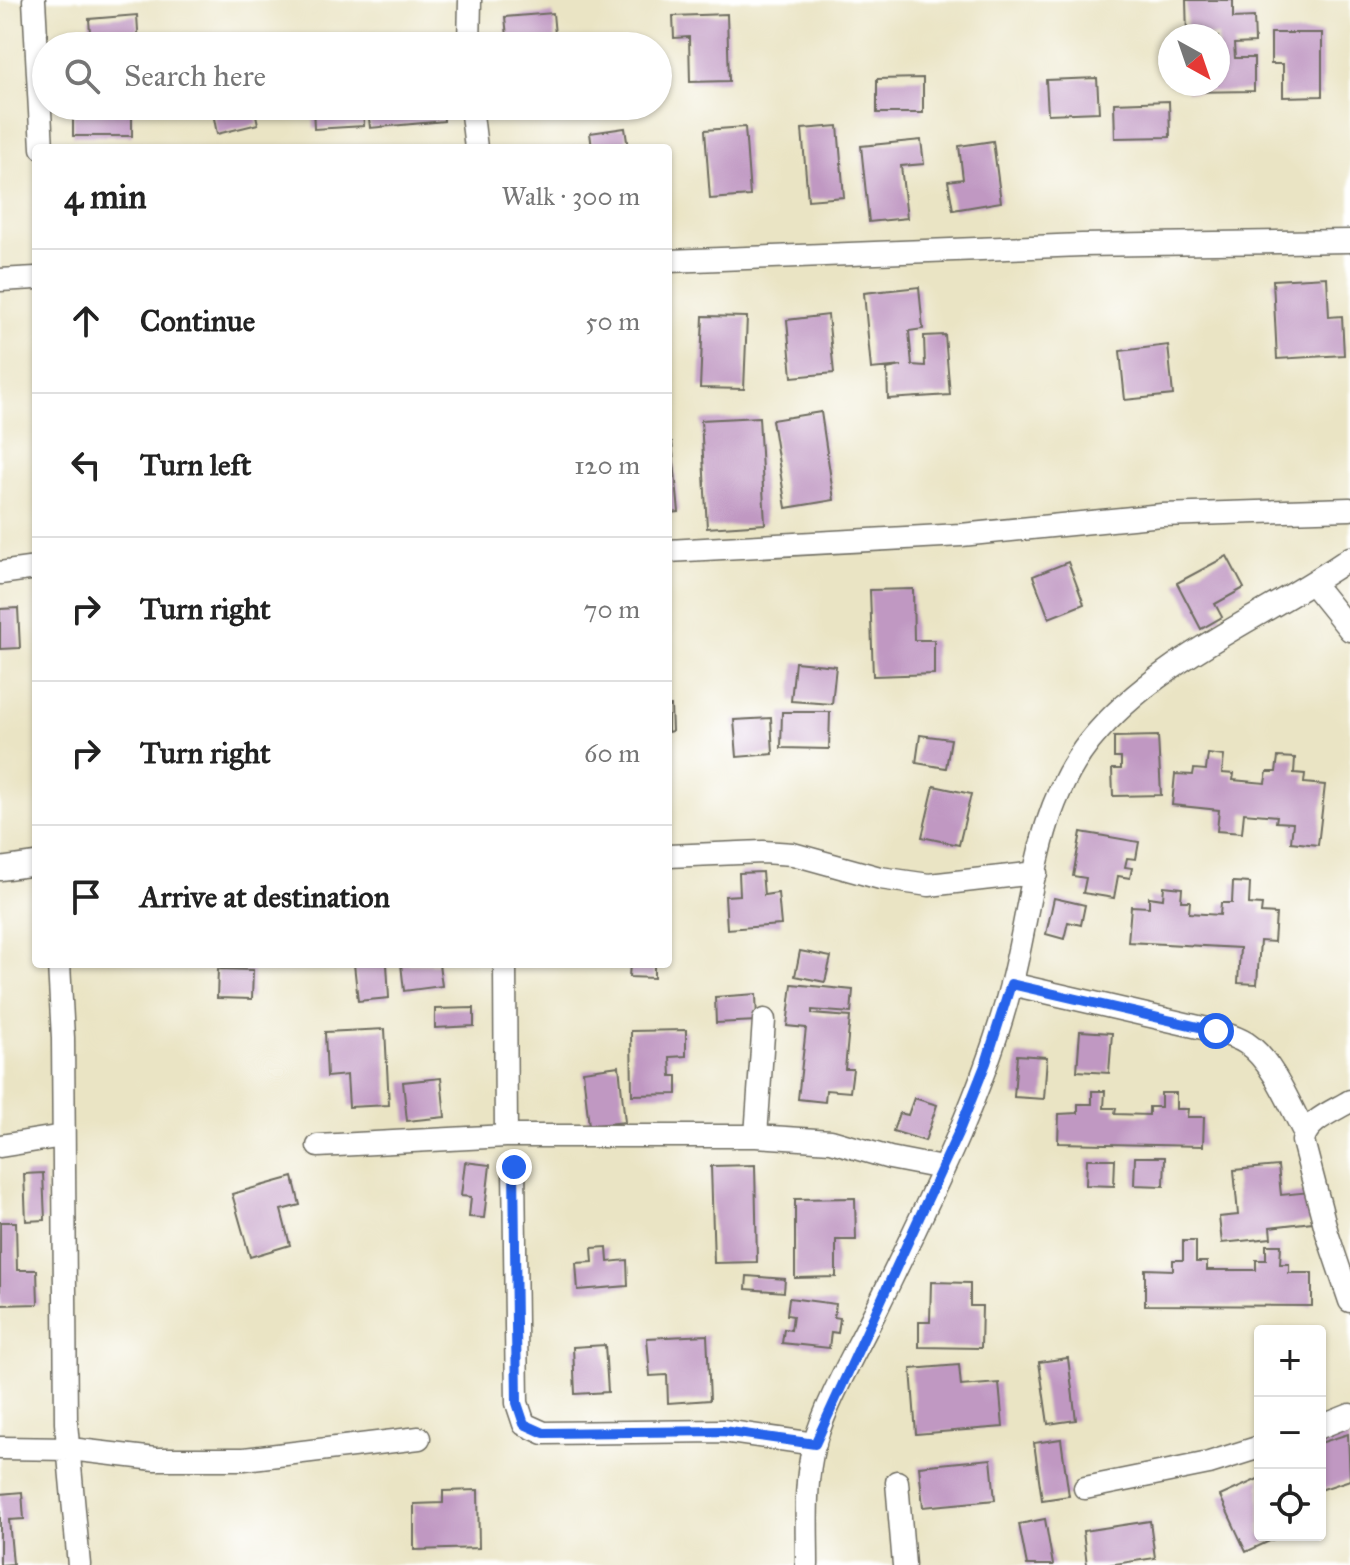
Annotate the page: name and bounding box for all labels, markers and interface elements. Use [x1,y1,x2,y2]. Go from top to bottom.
north arrow [1158,24,1230,96]
search box [32,32,672,120]
icon: search [60,54,104,98]
text: Search here [124,58,266,94]
text: 4 min [64,176,147,217]
text: Walk · 300 m [501,180,640,212]
icon: ahead [64,299,108,343]
text: Continue [140,303,255,339]
text: 50 m [585,305,640,337]
icon: left [64,443,108,487]
text: Turn left [140,447,251,483]
text: 120 m [574,449,640,481]
icon: right [64,587,108,631]
text: Turn right [140,591,271,627]
text: 70 m [584,593,640,625]
icon: right [64,731,108,775]
text: Turn right [140,735,271,771]
text: 60 m [584,737,640,769]
icon: arrive [64,875,108,919]
text: Arrive at destination [140,879,390,915]
route start [1198,1013,1234,1049]
route end [496,1149,532,1185]
map controls [1254,1325,1326,1541]
button: + [1254,1325,1326,1397]
button: − [1254,1397,1326,1469]
button: locate [1254,1469,1326,1541]

